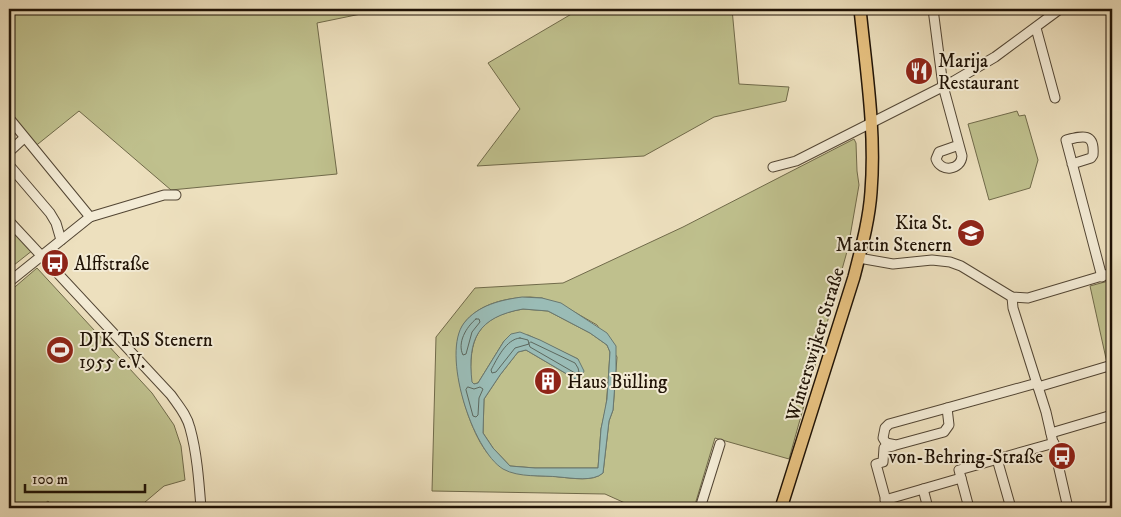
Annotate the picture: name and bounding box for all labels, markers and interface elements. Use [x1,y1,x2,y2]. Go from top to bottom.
place label: Marija Restaurant [938,50,1019,95]
restaurant icon: Marija Restaurant [904,56,934,86]
place label: Kita St. Martin Stenern [836,212,952,257]
school or university icon: Kita St. Martin Stenern [956,218,986,248]
bus stop icon: Alffstraße [40,248,70,278]
place label: Alffstraße [74,253,149,276]
street label: Winterswijker Straße [781,265,850,425]
place label: DJK TuS Stenern 1955 e.V. [79,329,213,374]
sports icon: DJK TuS Stenern 1955 e.V. [45,335,75,365]
building icon: Haus Bülling [533,366,563,396]
place label: Haus Bülling [567,371,668,394]
bus stop icon: von-Behring-Straße [1047,441,1077,471]
place label: von-Behring-Straße [888,446,1043,469]
scale bar [25,462,145,494]
text: 100 m [32,470,68,489]

